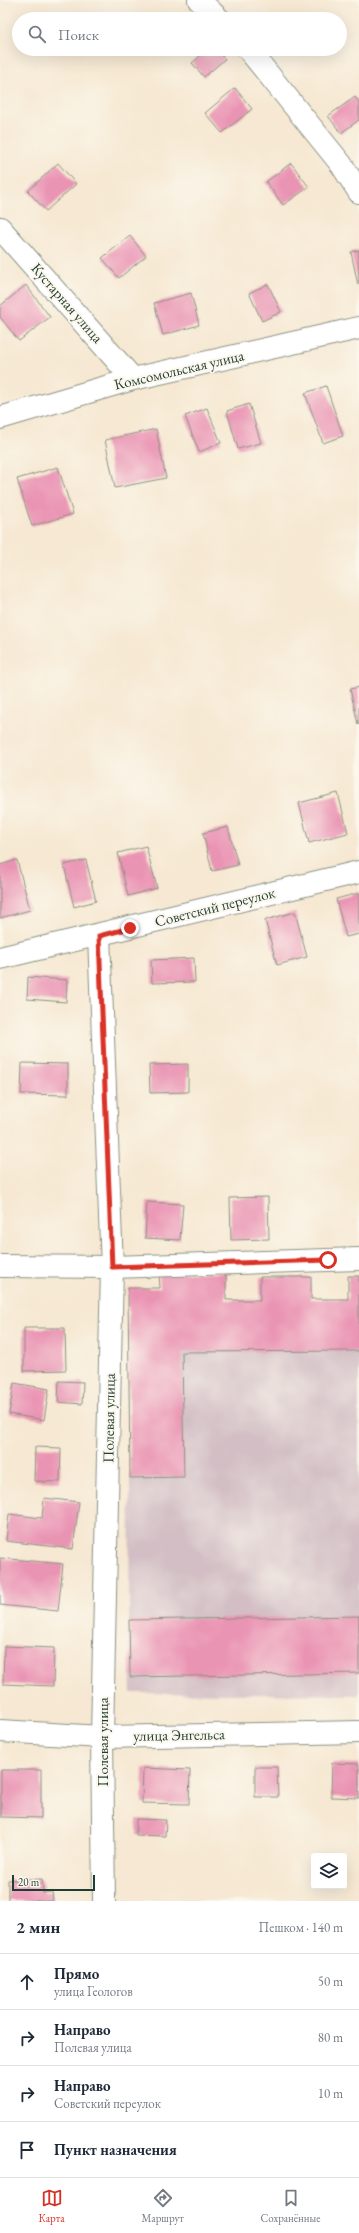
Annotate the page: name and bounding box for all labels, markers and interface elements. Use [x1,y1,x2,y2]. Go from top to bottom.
search box [12,12,347,56]
icon: search [26,23,48,45]
text: Поиск [58,25,99,44]
street label: Кустарная улица [27,259,107,347]
street label: Комсомольская улица [112,345,246,394]
street label: Советский переулок [153,882,277,931]
route end [121,919,139,937]
route start [319,1251,337,1269]
street label: Полевая улица [98,1373,119,1463]
street label: Полевая улица [93,1697,112,1787]
street label: улица Энгельса [133,1724,225,1745]
map controls [311,1853,347,1889]
button: layers [311,1853,347,1889]
scale bar [12,1873,95,1892]
text: 20 m [18,1875,39,1889]
text: 2 мин [16,1916,60,1938]
text: Пешком · 140 m [259,1919,343,1936]
text: Прямо [54,1964,99,1983]
icon: ahead [16,1971,38,1993]
text: 50 m [318,1973,343,1990]
text: улица Геологов [54,1983,133,2000]
text: Направо [54,2020,111,2039]
icon: right [16,2027,38,2049]
text: 80 m [318,2029,343,2046]
text: Полевая улица [54,2039,132,2056]
text: Направо [54,2076,111,2095]
icon: right [16,2083,38,2105]
text: 10 m [318,2085,343,2102]
text: Советский переулок [54,2095,161,2112]
icon: arrive [16,2139,38,2161]
text: Пункт назначения [54,2140,177,2159]
tab: Карта [38,2187,65,2225]
tab: Маршрут [142,2187,184,2225]
tab: Сохранённые [261,2187,321,2225]

